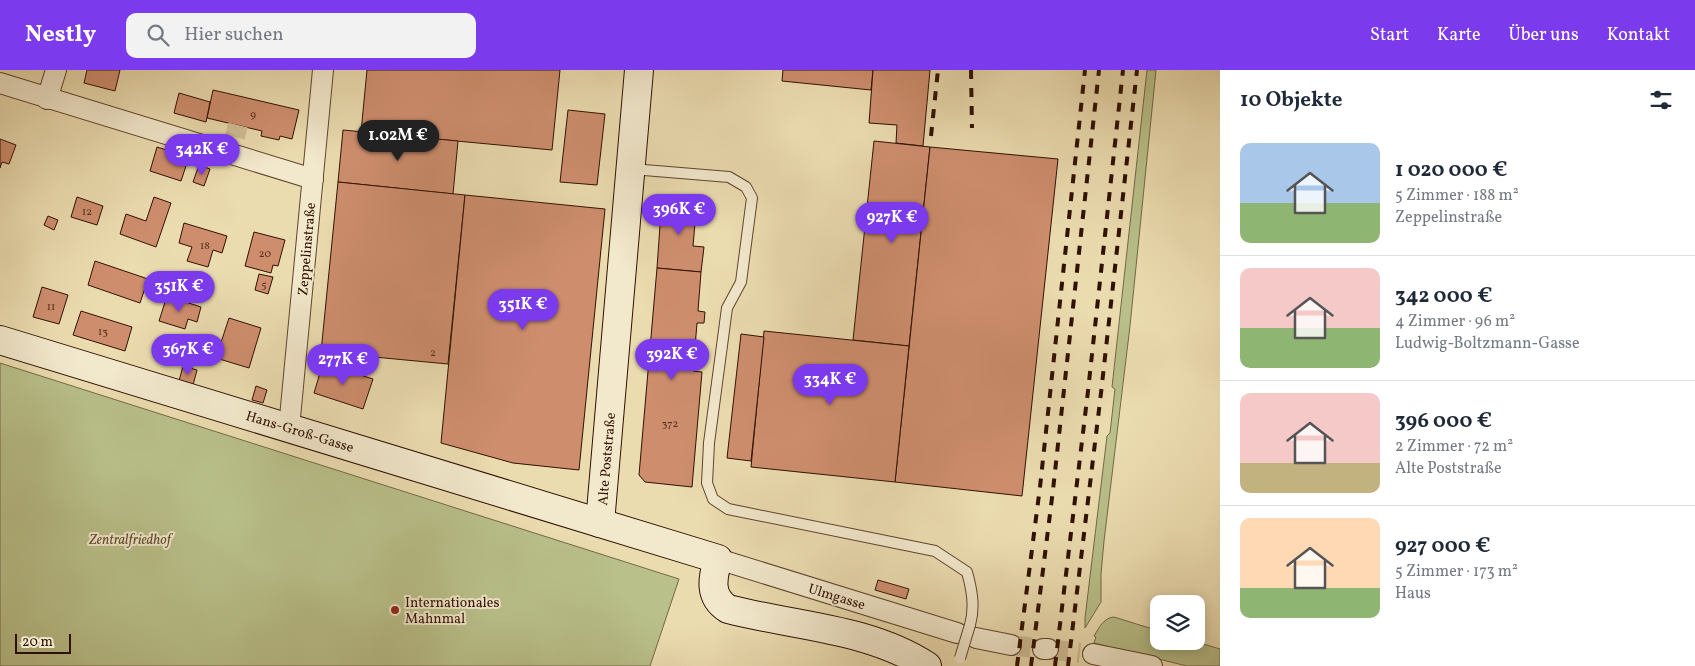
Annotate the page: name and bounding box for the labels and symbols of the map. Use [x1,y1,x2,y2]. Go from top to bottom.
house number: 9 [250,108,256,123]
pin: 1.02M € [352,119,444,162]
pin: 342K € [161,134,243,176]
pin: 396K € [638,194,720,236]
street label: Zeppelinstraße [294,201,321,297]
pin: 927K € [851,202,933,244]
house number: 12 [82,205,92,220]
house number: 18 [200,239,210,254]
house number: 20 [259,247,272,262]
pin: 351K € [138,270,220,313]
house number: 5 [261,278,267,293]
pin: 351K € [482,288,564,331]
house number: 11 [47,300,55,315]
house number: 13 [98,325,108,340]
pin: 367K € [147,334,229,376]
pin: 392K € [631,338,713,381]
pin: 277K € [302,344,384,386]
house number: 2 [430,346,436,361]
pin: 334K € [789,364,871,406]
street label: Hans-Groß-Gasse [243,407,356,458]
street label: Alte Poststraße [594,412,621,506]
house number: 372 [662,417,678,432]
park label: Zentralfriedhof [88,531,174,550]
street label: Ulmgasse [806,580,868,615]
place label: Internationales Mahnmal [405,594,499,629]
marker: Internationales Mahnmal [389,604,401,616]
scale bar [15,631,71,654]

